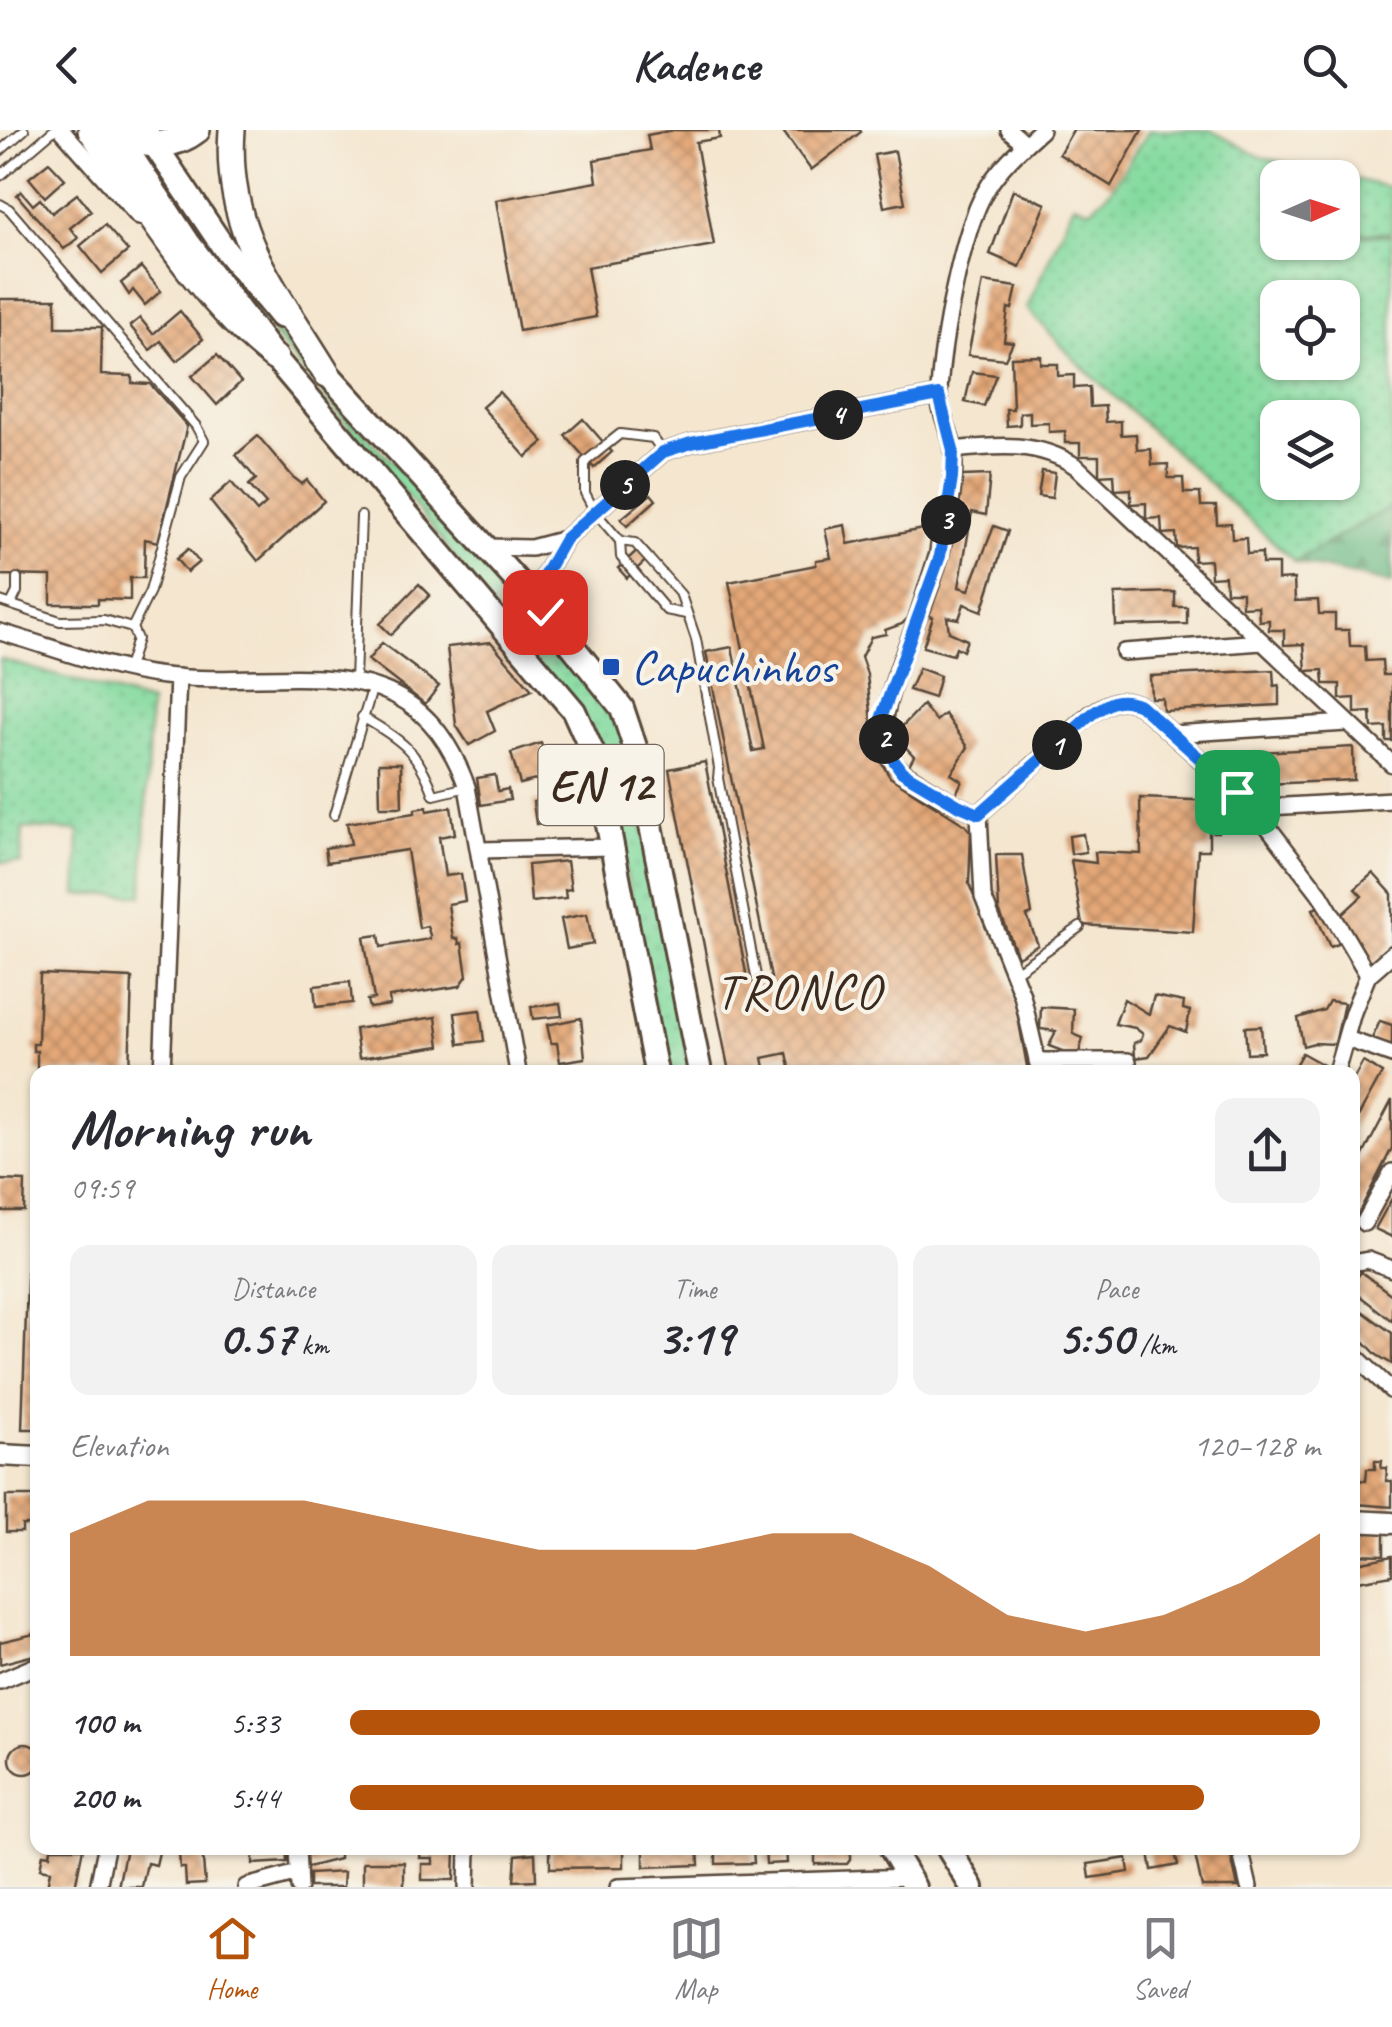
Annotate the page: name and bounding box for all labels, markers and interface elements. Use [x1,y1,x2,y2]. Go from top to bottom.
text: Kadence [632,37,760,94]
icon: back [40,38,95,93]
icon: search [1297,38,1352,93]
north arrow [1260,160,1360,260]
map controls [1260,160,1360,500]
button: locate [1260,280,1360,380]
pin: 4 [813,390,863,440]
text: 4 [832,397,844,432]
button: layers [1260,400,1360,500]
pin: 5 [600,460,650,510]
text: 5 [619,467,631,502]
pin: 3 [921,495,971,545]
text: 3 [940,502,952,537]
pin [503,570,588,655]
icon: check [518,585,573,640]
place label: Capuchinhos [631,637,838,697]
marker: Capuchinhos [600,656,622,678]
pin: 2 [859,714,909,764]
pin: 1 [1032,720,1082,770]
text: 2 [878,721,890,756]
text: 1 [1051,727,1063,762]
road number: EN 12 [538,745,664,825]
pin [1195,750,1280,835]
icon: arrive [1210,765,1265,820]
district label: TRONCO [716,960,885,1023]
text: Morning run [70,1094,310,1164]
button: share [1215,1098,1320,1203]
text: 09:59 [70,1167,134,1208]
text: Distance [232,1271,315,1306]
text: Time [674,1271,716,1306]
text: Pace [1095,1271,1138,1306]
text: 0.57 [218,1306,294,1369]
text: 3:19 [657,1306,733,1369]
text: 5:50 [1057,1306,1133,1369]
text: km [294,1327,329,1362]
text: /km [1133,1327,1176,1362]
text: Elevation [70,1425,168,1466]
text: 120–128 m [1194,1425,1320,1466]
text: 100 m [70,1702,139,1743]
text: 5:33 [230,1702,280,1743]
text: 200 m [70,1777,139,1818]
text: 5:44 [230,1777,280,1818]
tab: Home [205,1911,260,2006]
tab: Map [669,1911,724,2006]
tab: Saved [1133,1911,1188,2006]

